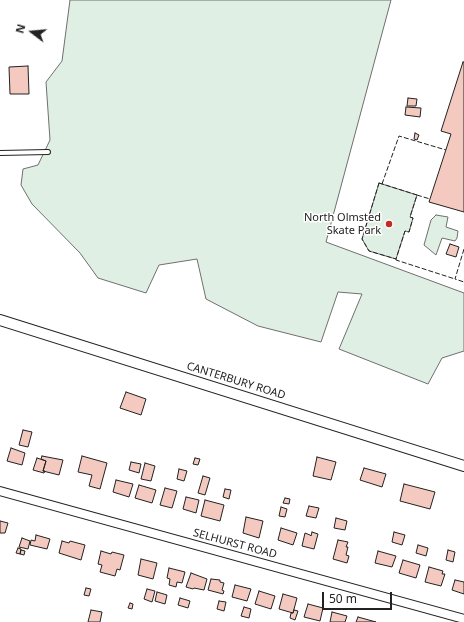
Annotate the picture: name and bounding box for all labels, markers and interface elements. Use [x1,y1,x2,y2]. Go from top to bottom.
north arrow [12,12,52,52]
text: N [12,22,28,35]
place label: North Olmsted Skate Park [304,211,381,237]
marker: North Olmsted Skate Park [384,219,394,229]
street label: CANTERBURY ROAD [185,360,287,402]
street label: SELHURST ROAD [192,526,278,562]
scale bar [324,584,394,610]
text: 50 m [329,590,357,607]

